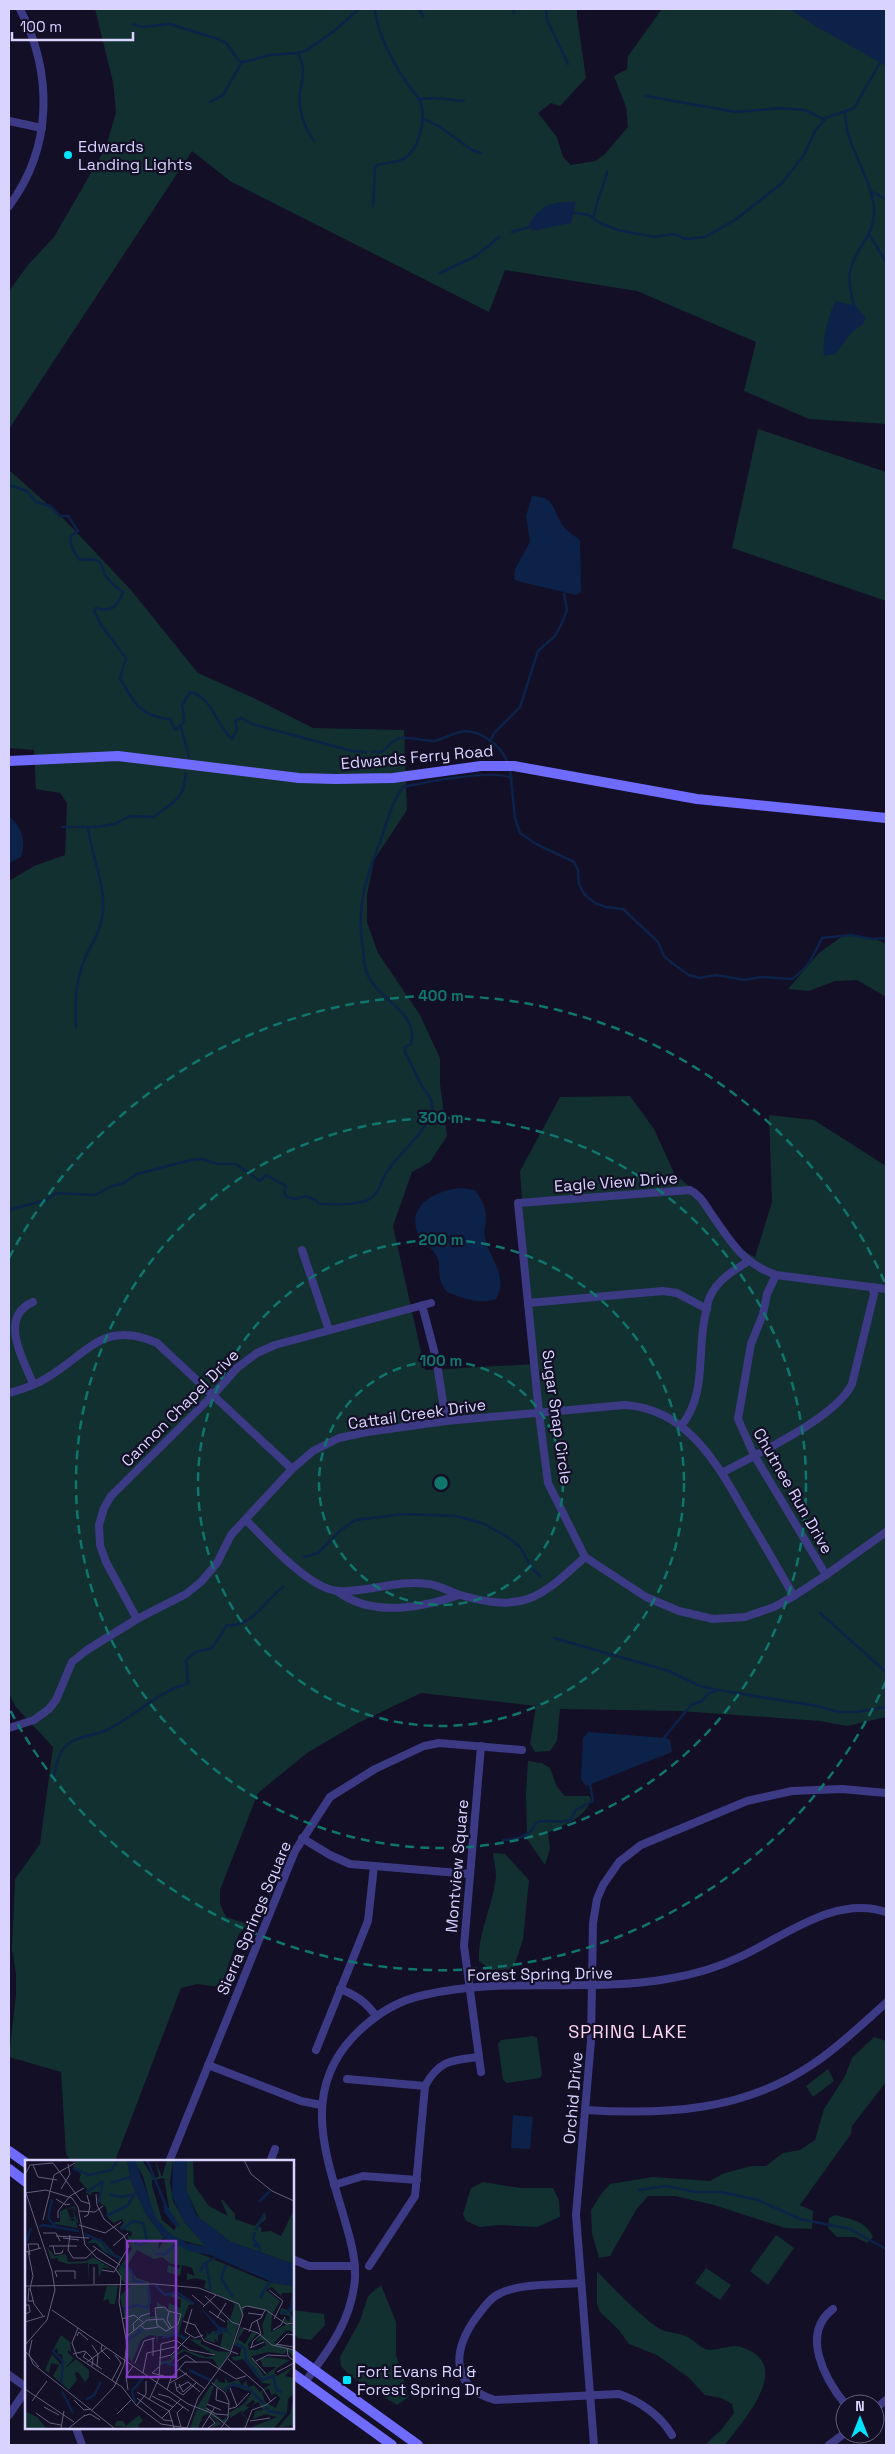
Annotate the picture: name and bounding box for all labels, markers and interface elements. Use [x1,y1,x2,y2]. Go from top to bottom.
scale bar [12,10,134,42]
text: 100 m [20,17,62,36]
place label: Edwards Landing Lights [78,136,192,175]
marker: Edwards Landing Lights [62,149,74,161]
street label: Edwards Ferry Road [340,740,494,774]
text: 400 m [418,986,464,1005]
text: 300 m [418,1108,464,1127]
street label: Eagle View Drive [553,1167,679,1197]
text: 200 m [419,1230,463,1249]
street label: Cannon Chapel Drive [117,1345,243,1471]
street label: Sugar Snap Circle [537,1349,577,1485]
text: 100 m [420,1351,462,1370]
street label: Cattail Creek Drive [347,1394,487,1434]
street label: Chutnee Run Drive [748,1424,838,1558]
centre of rings [432,1474,450,1492]
street label: Montview Square [441,1798,473,1934]
street label: Sierra Springs Square [212,1838,296,1998]
street label: Forest Spring Drive [467,1962,613,1986]
district label: SPRING LAKE [568,2020,688,2043]
street label: Orchid Drive [559,2051,587,2145]
inset map [25,2160,294,2429]
place label: Fort Evans Rd & Forest Spring Dr [357,2361,481,2400]
marker: Fort Evans Rd & Forest Spring Dr [341,2374,353,2386]
north arrow [835,2394,885,2444]
text: N [855,2397,865,2415]

